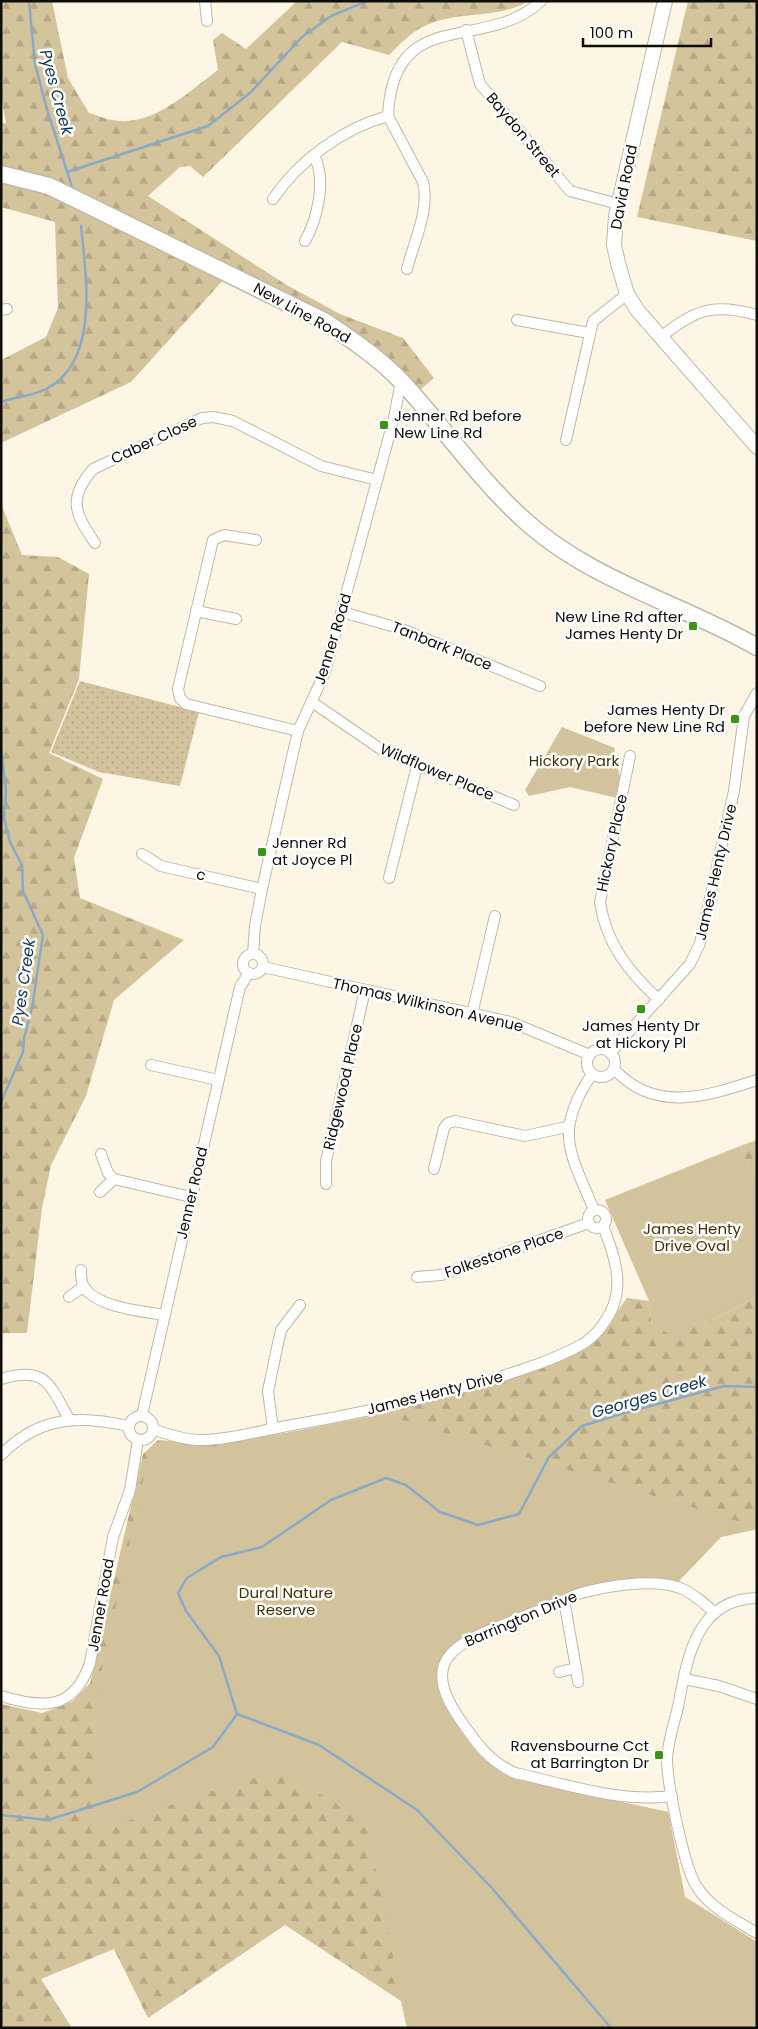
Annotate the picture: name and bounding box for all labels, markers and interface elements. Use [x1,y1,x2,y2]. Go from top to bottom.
scale bar [583,15,710,47]
text: 100 m [590,22,633,43]
water label: Pyes Creek [34,47,79,138]
street label: Baydon Street [482,88,565,182]
street label: David Road [605,143,642,231]
street label: New Line Road [250,277,355,348]
place label: Jenner Rd before New Line Rd [394,405,522,443]
street label: Caber Close [107,410,200,469]
marker: Jenner Rd before New Line Rd [378,419,390,431]
street label: Jenner Road [309,591,356,687]
place label: New Line Rd after James Henty Dr [555,606,683,644]
street label: Tanbark Place [389,616,495,675]
marker: New Line Rd after James Henty Dr [687,620,699,632]
place label: James Henty Dr before New Line Rd [584,699,725,737]
marker: James Henty Dr before New Line Rd [729,713,741,725]
street label: Wildflower Place [377,738,498,805]
park label: Hickory Park [529,750,620,771]
street label: Hickory Place [591,792,632,894]
street label: James Henty Drive [690,802,741,942]
place label: Jenner Rd at Joyce Pl [272,832,352,870]
marker: Jenner Rd at Joyce Pl [256,846,268,858]
street label: c [194,863,208,886]
water label: Pyes Creek [6,936,41,1027]
street label: Thomas Wilkinson Avenue [331,972,526,1037]
marker: James Henty Dr at Hickory Pl [635,1003,647,1015]
place label: James Henty Dr at Hickory Pl [582,1015,700,1053]
street label: Ridgewood Place [318,1022,367,1152]
street label: Jenner Road [171,1145,212,1241]
park label: James Henty Drive Oval [643,1218,741,1256]
street label: Folkestone Place [442,1222,566,1283]
street label: James Henty Drive [365,1365,505,1420]
water label: Georges Creek [589,1369,710,1424]
street label: Jenner Road [82,1557,119,1653]
park label: Dural Nature Reserve [239,1582,333,1620]
street label: Barrington Drive [461,1585,580,1652]
place label: Ravensbourne Cct at Barrington Dr [511,1735,649,1773]
marker: Ravensbourne Cct at Barrington Dr [653,1749,665,1761]

